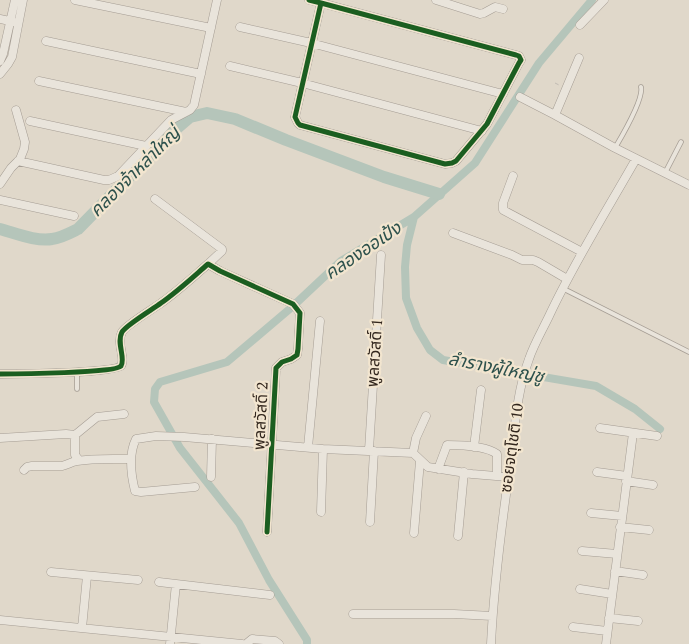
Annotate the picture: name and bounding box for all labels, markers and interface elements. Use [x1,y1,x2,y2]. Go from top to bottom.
water label: คลองจ้าหล่าใหญ่ [84,118,189,223]
water label: คลองออเป้ง [319,215,408,287]
street label: พูลสวัสดิ์ 1 [361,318,389,388]
water label: ลำรางผู้ใหญ่ชู [446,345,548,391]
street label: พูลสวัสดิ์ 2 [247,381,275,451]
street label: ซอยจตุโชติ 10 [494,402,530,494]

